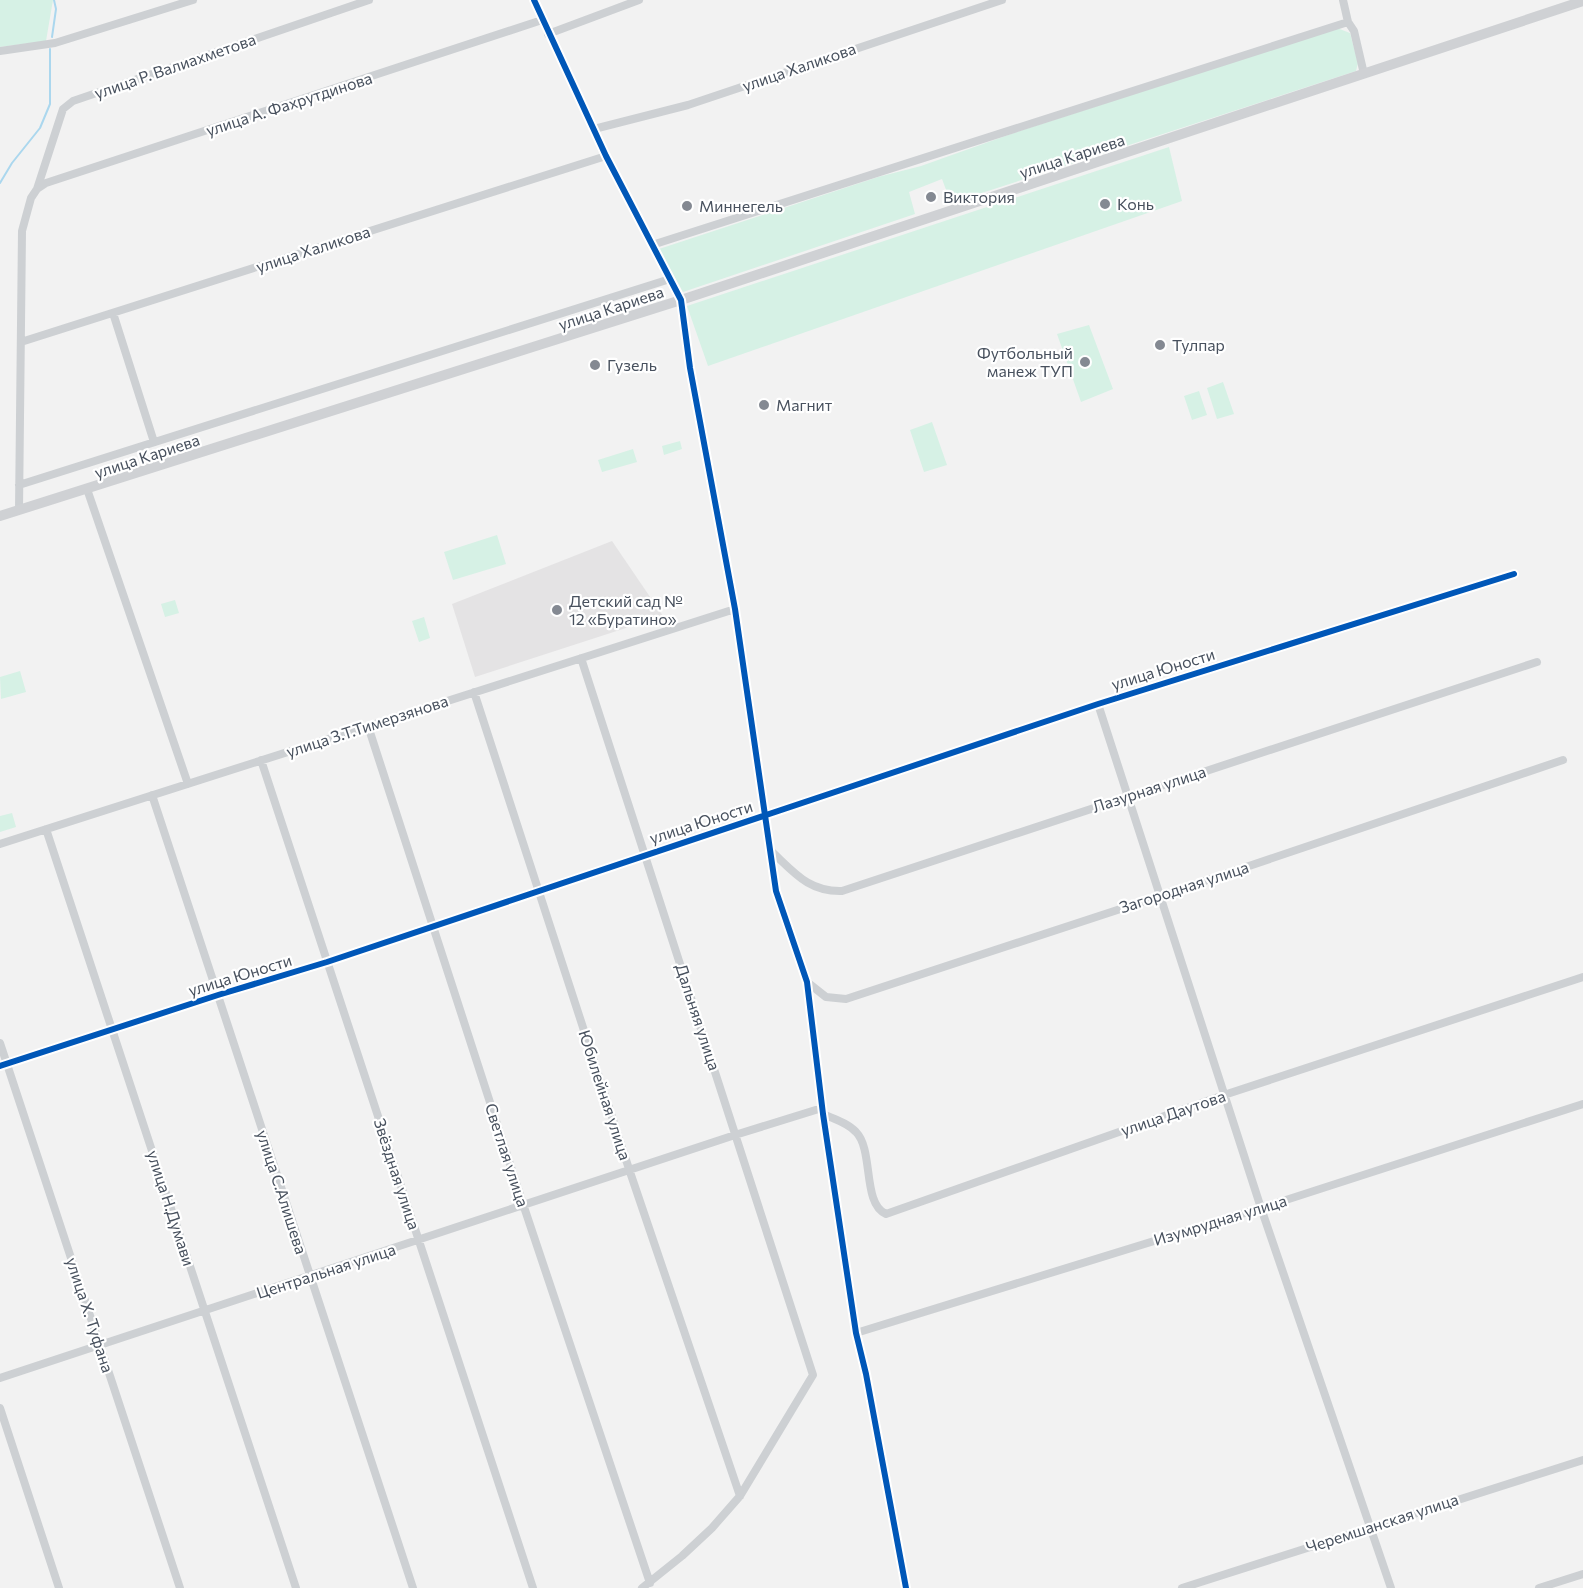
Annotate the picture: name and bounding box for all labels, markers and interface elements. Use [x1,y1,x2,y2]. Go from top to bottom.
street label: улица Р. Валиахметова [92,29,258,102]
street label: улица Халикова [740,38,858,95]
street label: улица А. Фахрутдинова [203,68,374,139]
street label: улица Кариева [1017,130,1127,181]
place label: Виктория [943,187,1015,206]
marker: Виктория [924,190,938,204]
place label: Конь [1117,194,1154,213]
place label: Миннегель [699,196,783,215]
marker: Конь [1098,197,1112,211]
marker: Миннегель [680,199,694,213]
street label: улица Халикова [253,221,372,276]
street label: улица Кариева [556,282,666,333]
place label: Тулпар [1172,335,1225,354]
marker: Тулпар [1153,338,1167,352]
place label: Футбольный манеж ТУП [977,343,1073,380]
place label: Гузель [607,355,657,374]
marker: Футбольный манеж ТУП [1078,355,1092,369]
marker: Гузель [588,358,602,372]
place label: Магнит [776,395,833,414]
marker: Магнит [757,398,771,412]
street label: улица Кариева [92,430,202,481]
place label: Детский сад № 12 «Буратино» [569,591,683,628]
marker: Детский сад № 12 «Буратино» [550,603,564,617]
street label: улица Юности [1109,644,1217,693]
street label: улица З.Т.Тимерзянова [283,690,450,761]
street label: Лазурная улица [1090,761,1208,816]
street label: улица Юности [647,796,755,847]
street label: Загородная улица [1117,857,1251,916]
street label: улица Юности [186,950,294,999]
street label: Дальняя улица [672,961,725,1073]
street label: Юбилейная улица [575,1027,635,1162]
street label: улица Даутова [1118,1086,1228,1139]
street label: Светлая улица [482,1101,533,1209]
street label: Звёздная улица [371,1116,424,1232]
street label: улица С.Алишева [253,1127,312,1256]
street label: улица Н.Думави [144,1148,199,1268]
street label: Изумрудная улица [1151,1190,1289,1249]
street label: Центральная улица [254,1239,398,1302]
street label: улица Х. Туфана [63,1255,118,1375]
street label: Черемшанская улица [1303,1489,1460,1556]

